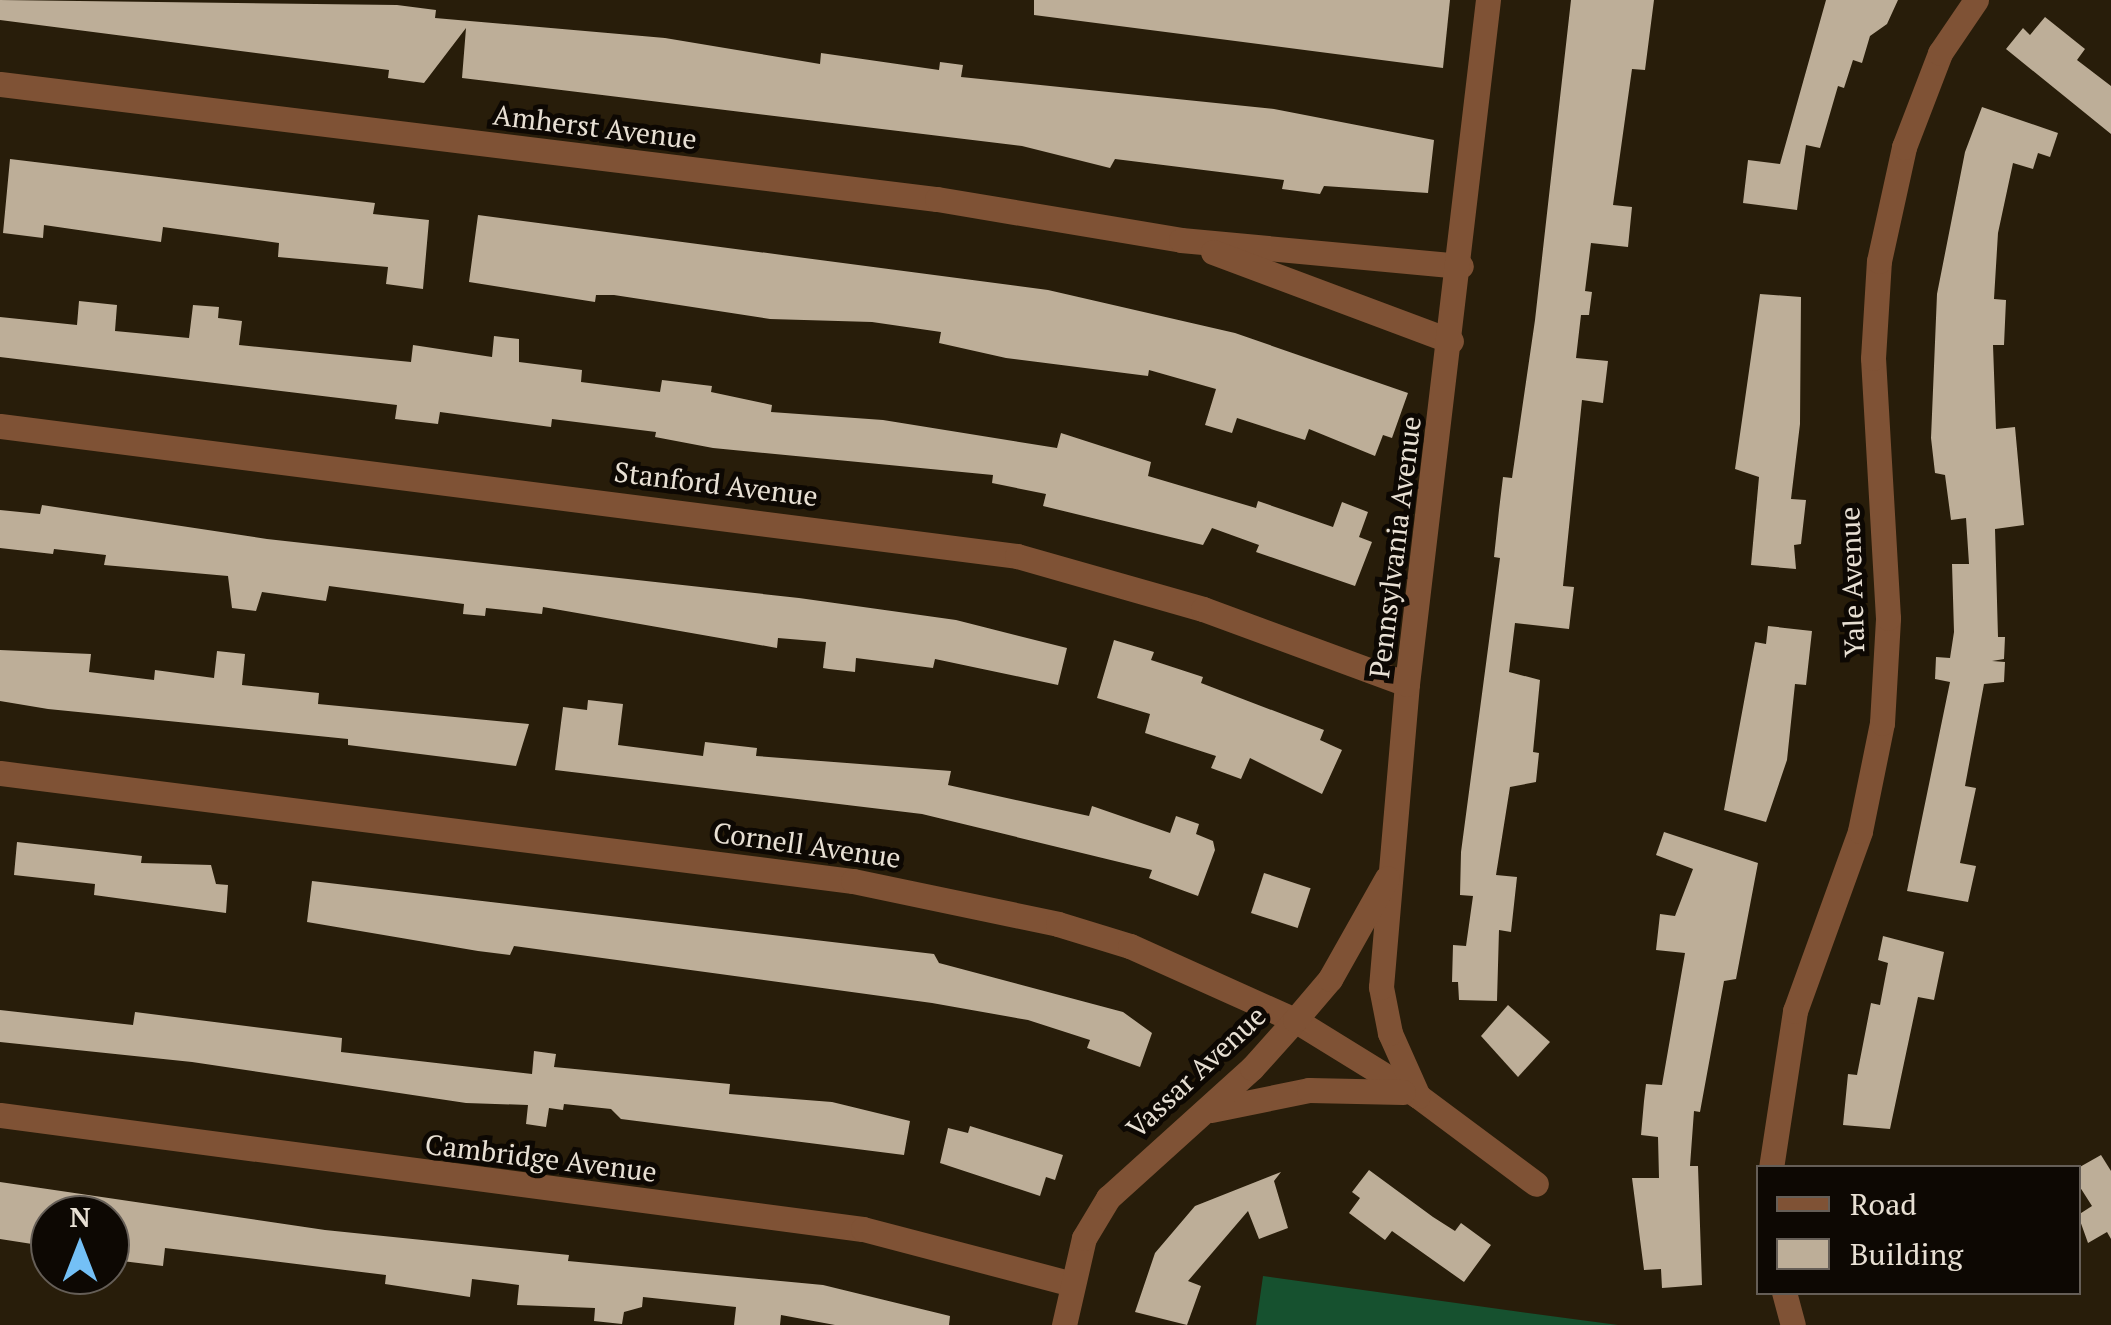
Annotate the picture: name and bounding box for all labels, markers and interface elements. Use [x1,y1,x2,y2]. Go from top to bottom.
street label: Amherst Avenue [491,98,699,156]
street label: Pennsylvania Avenue [1362,414,1428,680]
street label: Stanford Avenue [612,455,820,513]
street label: Yale Avenue [1833,506,1871,658]
street label: Cornell Avenue [711,815,903,875]
street label: Vassar Avenue [1119,999,1273,1145]
street label: Cambridge Avenue [423,1127,659,1189]
legend [1756,1165,2081,1295]
text: Road [1850,1184,1917,1224]
north arrow [30,1195,130,1295]
text: N [69,1198,91,1235]
text: Building [1850,1234,1963,1274]

